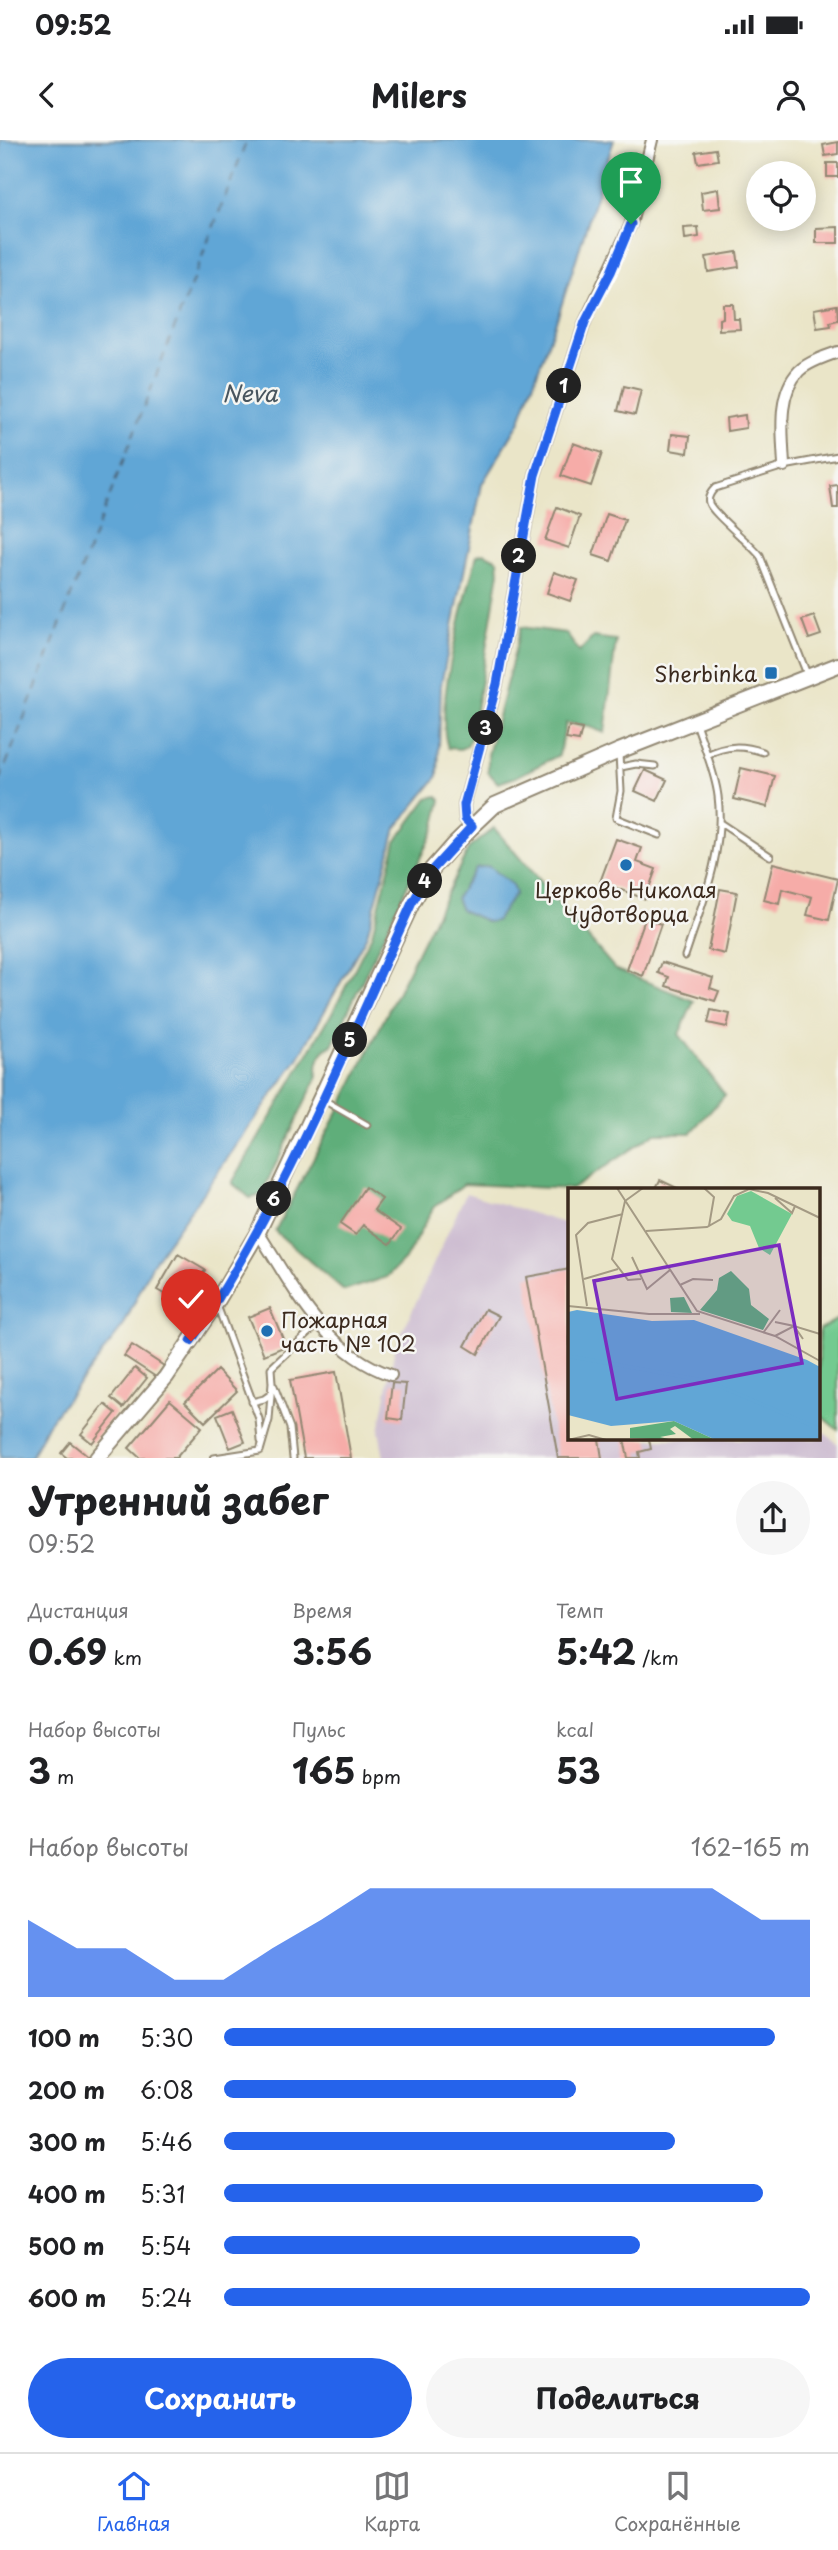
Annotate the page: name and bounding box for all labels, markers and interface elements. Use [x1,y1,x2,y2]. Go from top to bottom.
text: 09:52 [35,5,111,44]
text: Milers [371,71,467,119]
icon: back [28,76,66,114]
icon: person [772,76,810,114]
pin [601,152,661,224]
map controls [746,161,816,231]
button: locate [746,161,816,231]
icon: arrive [612,163,650,201]
pin: 1 [546,369,582,404]
text: 1 [559,371,568,399]
water label: Neva [222,375,279,410]
pin: 2 [502,538,536,574]
text: 2 [512,541,525,569]
place label: Sherbinka [654,657,757,689]
marker: Sherbinka [763,665,779,681]
pin: 3 [468,710,504,746]
text: 3 [479,713,492,741]
marker: Церковь Николая Чудотворца [618,857,634,873]
pin: 4 [408,864,442,898]
text: 4 [418,866,431,894]
place label: Церковь Николая Чудотворца [535,873,717,929]
pin: 5 [332,1023,368,1058]
text: 5 [343,1025,356,1053]
pin: 6 [256,1182,292,1216]
text: 6 [267,1184,280,1212]
inset map [568,1188,820,1440]
pin [161,1269,221,1341]
icon: check [172,1280,210,1318]
place label: Пожарная часть № 102 [281,1303,416,1359]
marker: Пожарная часть № 102 [259,1323,275,1339]
text: Утренний забег [28,1471,328,1528]
button: share [736,1481,810,1555]
text: 09:52 [28,1526,95,1561]
text: Дистанция [28,1596,129,1624]
text: Время [292,1596,353,1624]
text: Темп [556,1596,604,1624]
text: 0.69 [28,1624,107,1677]
text: 3:56 [292,1624,372,1677]
text: 5:42 [556,1624,636,1677]
text: km [107,1643,142,1671]
text: /km [636,1643,679,1671]
text: Набор высоты [28,1715,161,1743]
text: Пульс [292,1715,346,1743]
text: kcal [556,1715,594,1743]
text: 3 [28,1743,51,1796]
text: 165 [292,1743,356,1796]
text: 53 [556,1743,601,1796]
text: m [51,1762,74,1790]
text: bpm [356,1762,401,1790]
text: Набор высоты [28,1829,189,1864]
text: 162–165 m [691,1829,810,1864]
text: 100 m [28,2020,100,2055]
text: 5:30 [140,2020,193,2055]
text: 200 m [28,2072,105,2107]
text: 6:08 [140,2072,194,2107]
text: 300 m [28,2124,106,2159]
text: 5:46 [140,2124,193,2159]
text: 400 m [28,2176,106,2211]
text: 5:31 [140,2176,185,2211]
text: 500 m [28,2228,105,2263]
text: 5:54 [140,2228,191,2263]
text: 600 m [28,2280,106,2315]
text: 5:24 [140,2280,192,2315]
button: Сохранить [28,2358,412,2438]
button: Поделиться [426,2358,810,2438]
tab: Главная [97,2467,171,2537]
tab: Карта [364,2467,420,2537]
tab: Сохранённые [614,2467,741,2537]

